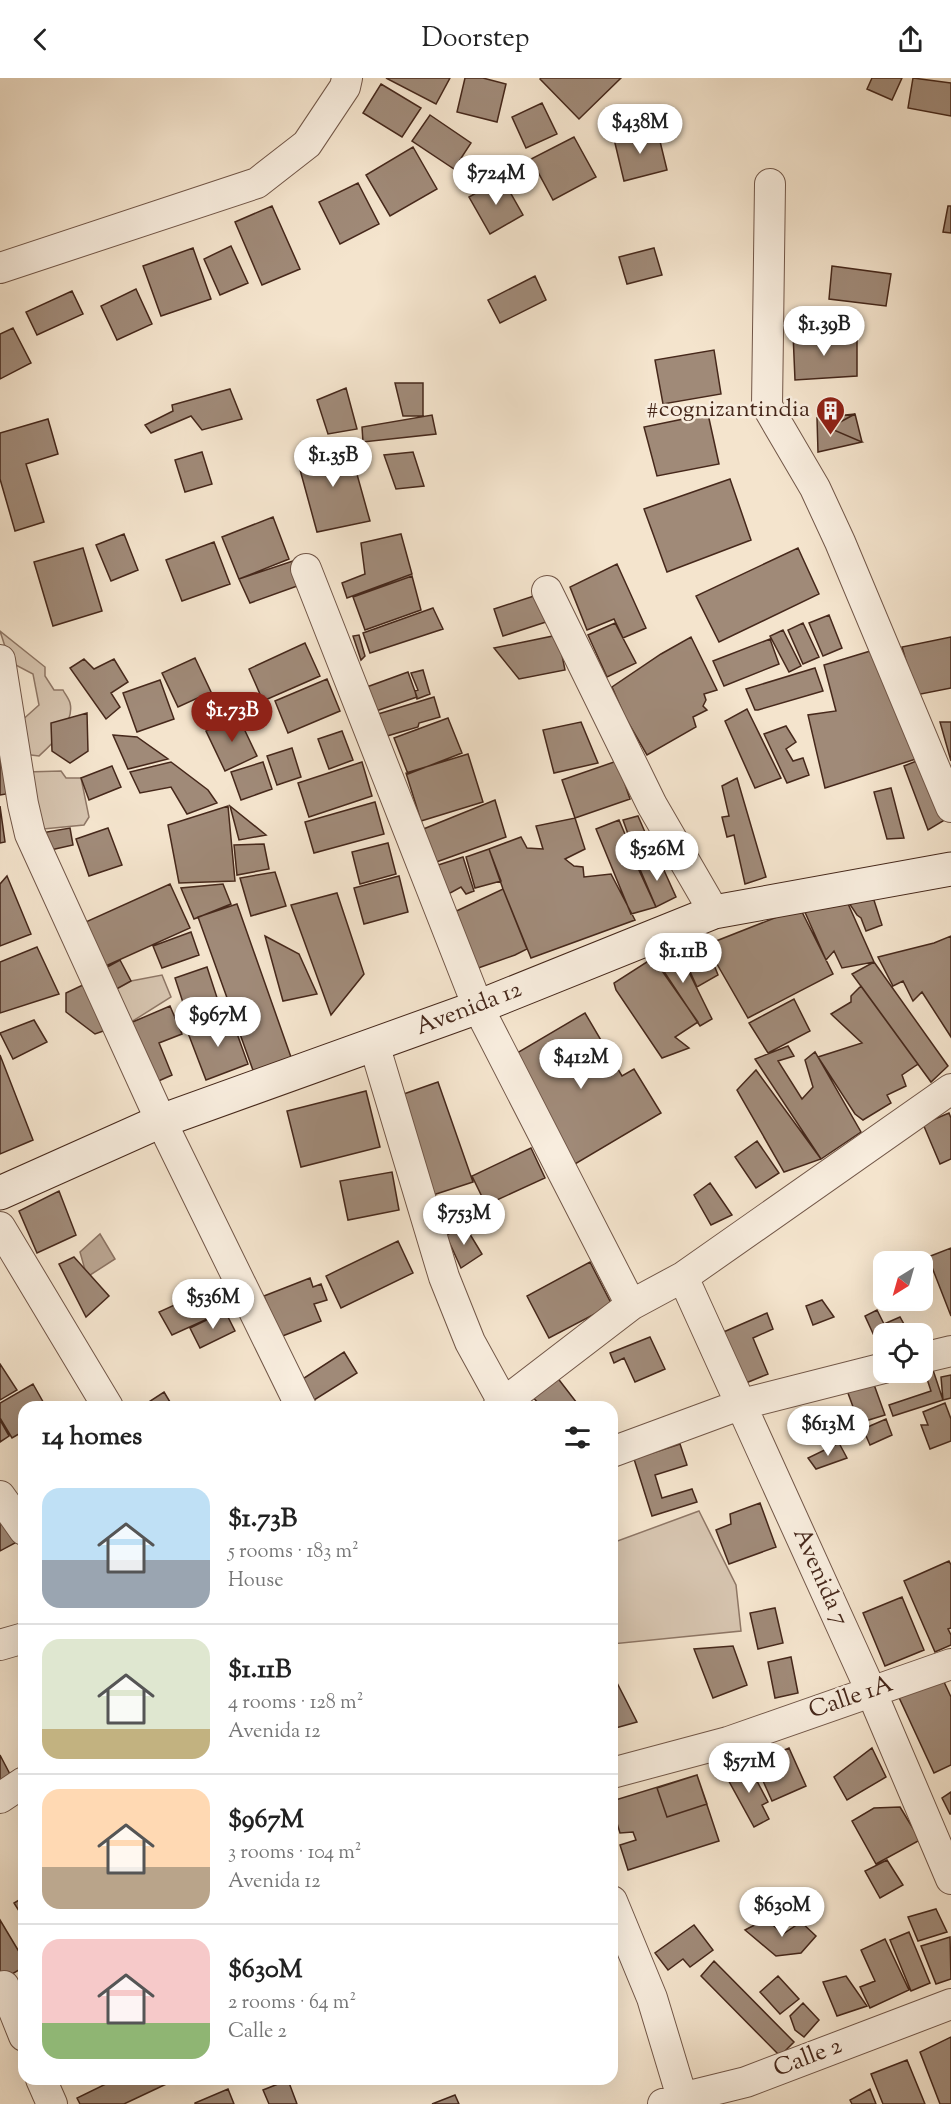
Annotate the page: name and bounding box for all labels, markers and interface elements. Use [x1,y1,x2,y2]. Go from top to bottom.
text: Doorstep [421,20,530,59]
icon: back [24,23,57,56]
icon: share [894,23,927,56]
pin: $438M [598,104,682,155]
text: $438M [612,109,669,138]
pin: $724M [454,155,538,206]
text: $724M [467,160,525,189]
pin: $1.39B [775,306,873,357]
text: $1.39B [798,311,850,340]
place label: #cognizantindia [646,393,810,427]
building icon: #cognizantindia [815,394,847,436]
pin: $1.35B [284,437,382,488]
text: $1.35B [308,442,358,471]
pin: $1.73B [183,692,281,743]
text: $1.73B [205,697,259,726]
pin: $526M [615,831,699,882]
text: $526M [629,836,685,865]
pin: $1.11B [634,933,732,984]
text: $1.11B [659,938,707,967]
street label: Avenida 12 [411,973,527,1045]
pin: $967M [176,997,260,1048]
text: $967M [189,1002,247,1031]
pin: $412M [539,1039,623,1090]
text: $412M [553,1044,609,1073]
pin: $753M [422,1195,506,1246]
text: $753M [437,1200,491,1229]
north arrow [873,1251,933,1311]
map controls [873,1251,933,1383]
pin: $536M [171,1279,255,1330]
text: $536M [186,1284,240,1313]
button: locate [873,1323,933,1383]
pin: $613M [786,1406,870,1457]
text: $613M [801,1411,855,1440]
text: 14 homes [42,1419,142,1456]
icon: filters [561,1421,594,1454]
text: $1.73B [228,1501,297,1538]
icon: home [90,1512,162,1584]
street label: Avenida 7 [783,1523,857,1631]
text: 5 rooms · 183 m² [228,1538,359,1567]
text: House [228,1567,283,1596]
text: $1.11B [228,1652,291,1689]
icon: home [90,1663,162,1735]
street label: Calle 1A [804,1668,898,1728]
text: 4 rooms · 128 m² [228,1689,363,1718]
text: Avenida 12 [228,1718,321,1747]
pin: $571M [707,1743,791,1794]
text: $571M [723,1748,775,1777]
text: $967M [228,1802,304,1839]
icon: home [90,1813,162,1885]
text: 3 rooms · 104 m² [228,1839,362,1868]
text: Avenida 12 [228,1868,321,1897]
pin: $630M [740,1887,824,1938]
text: $630M [753,1892,811,1921]
text: $630M [228,1952,302,1989]
icon: home [90,1963,162,2035]
text: 2 rooms · 64 m² [228,1989,356,2018]
text: Calle 2 [228,2018,287,2047]
street label: Calle 2 [769,2029,847,2087]

